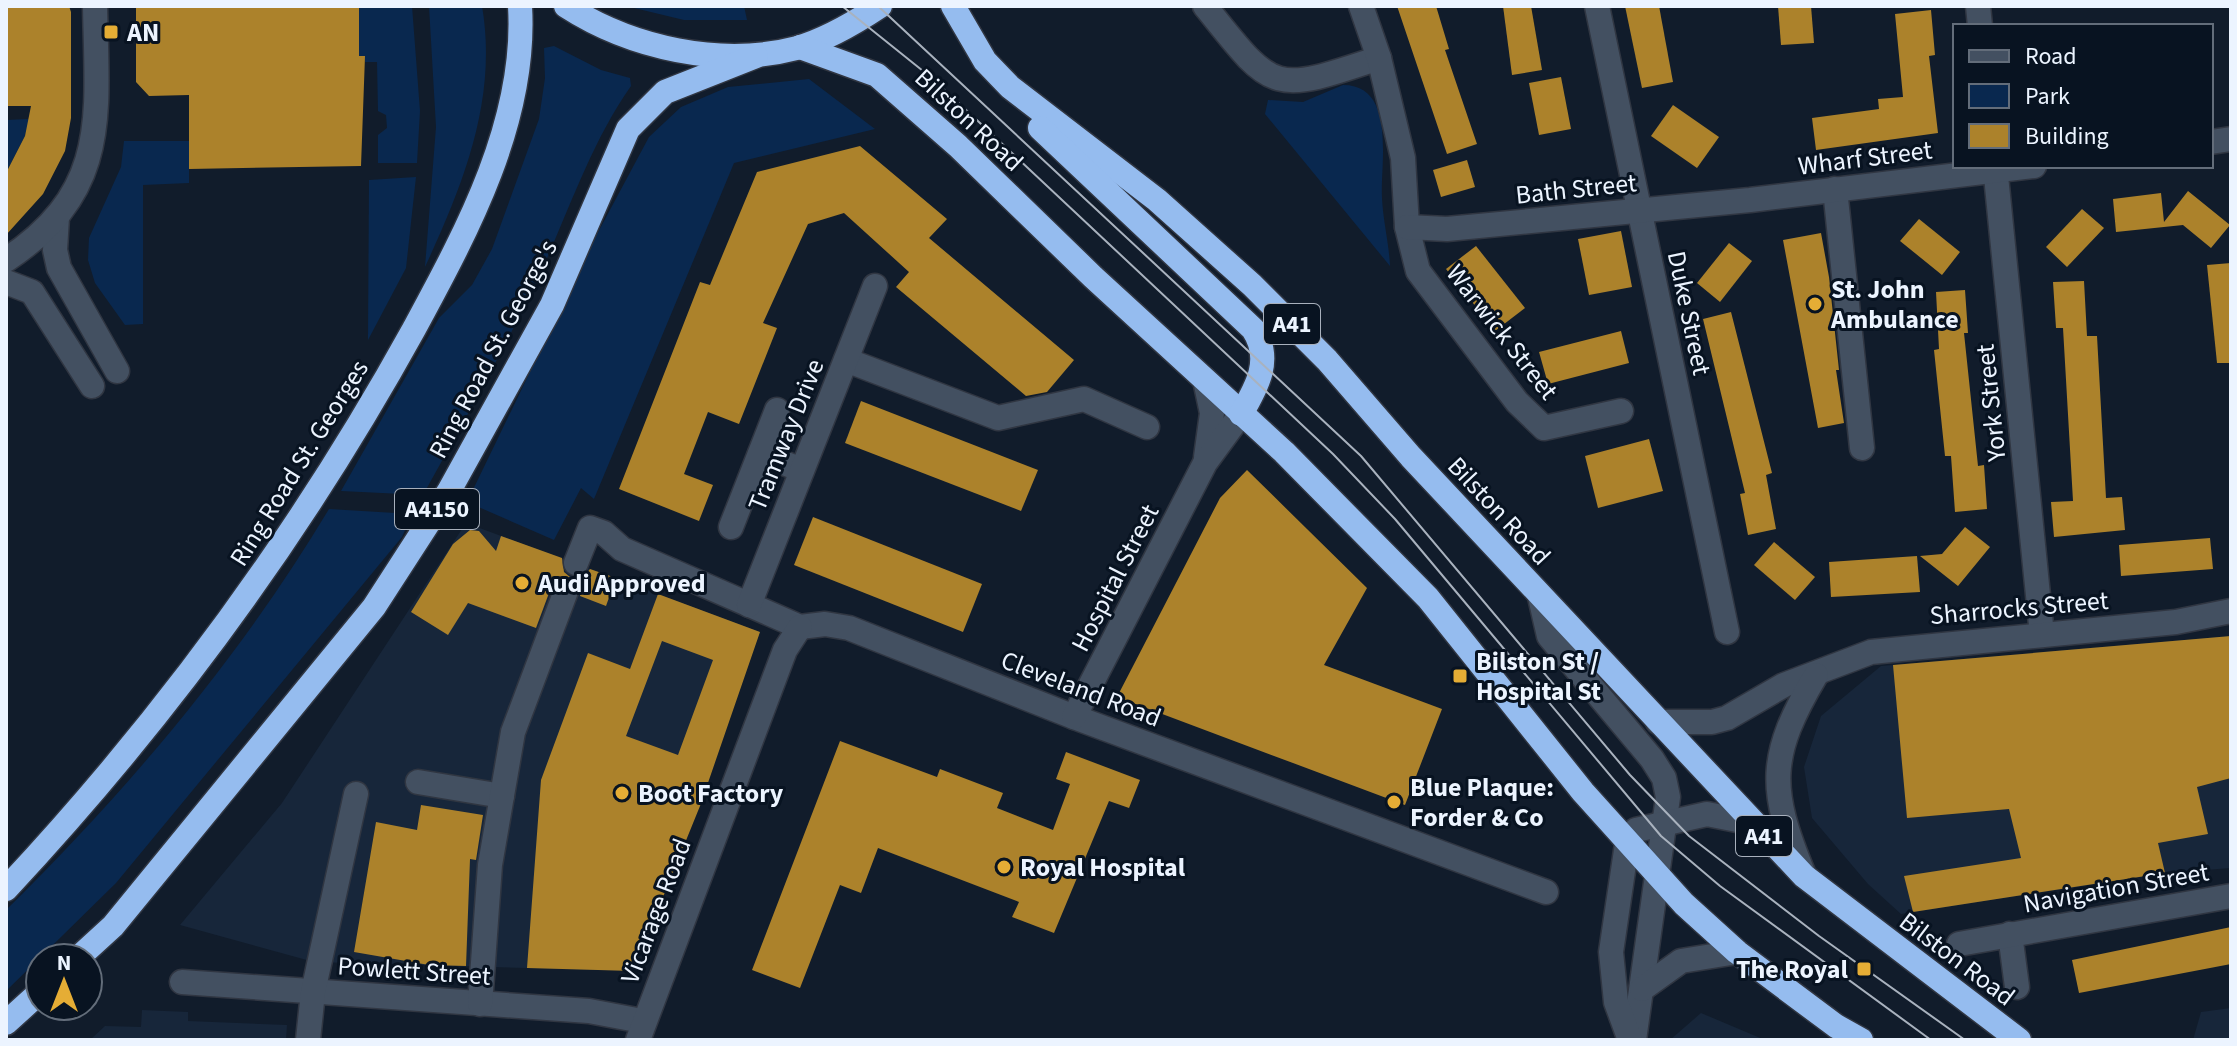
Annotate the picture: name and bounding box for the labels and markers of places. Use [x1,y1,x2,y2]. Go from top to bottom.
place label: AN [126,14,159,51]
marker: AN [102,23,120,41]
place label: St. John Ambulance [1830,271,1959,338]
marker: St. John Ambulance [1806,295,1824,313]
place label: Audi Approved [537,565,706,602]
marker: Audi Approved [513,574,531,592]
place label: Bilston St / Hospital St [1476,643,1601,710]
marker: Bilston St / Hospital St [1451,667,1469,685]
place label: Blue Plaque: Forder & Co [1410,769,1554,836]
place label: Boot Factory [638,775,784,812]
marker: Boot Factory [613,784,631,802]
marker: Blue Plaque: Forder & Co [1385,793,1403,811]
place label: Royal Hospital [1020,849,1186,886]
marker: Royal Hospital [995,858,1013,876]
place label: The Royal [1736,951,1849,988]
marker: The Royal [1855,960,1873,978]

